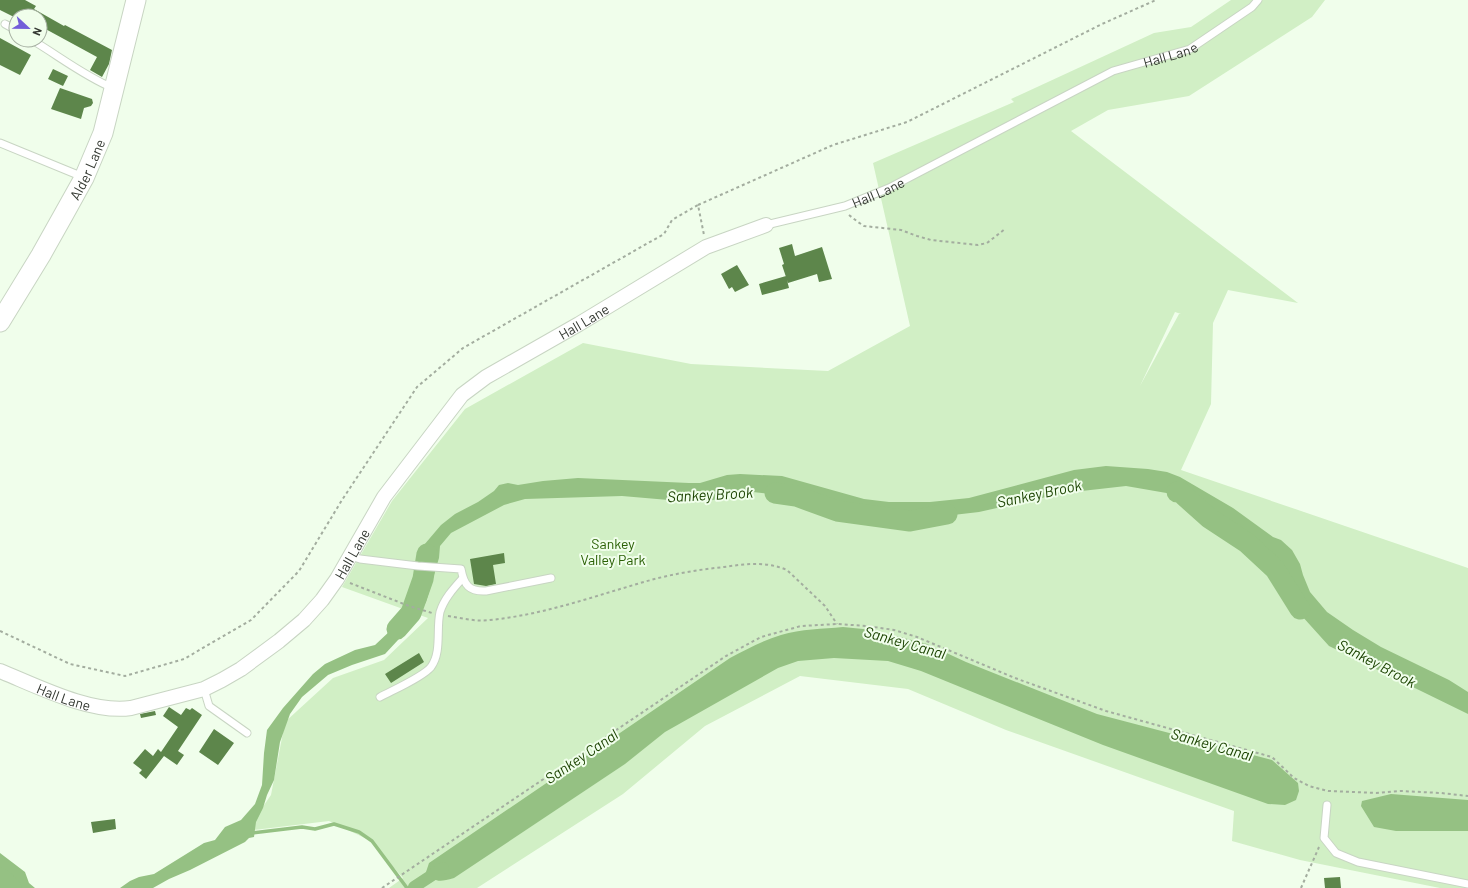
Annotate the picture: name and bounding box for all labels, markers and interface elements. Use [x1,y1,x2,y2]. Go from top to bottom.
north arrow [8,8,48,48]
text: N [30,26,45,38]
street label: Hall Lane [1141,38,1201,70]
street label: Alder Lane [65,136,108,202]
street label: Hall Lane [849,173,907,211]
street label: Hall Lane [555,300,612,343]
water label: Sankey Brook [995,475,1084,511]
water label: Sankey Brook [667,483,754,505]
street label: Hall Lane [330,525,373,582]
park label: Sankey Valley Park [580,535,646,568]
water label: Sankey Canal [862,622,949,662]
water label: Sankey Brook [1335,635,1420,691]
street label: Hall Lane [35,679,93,713]
water label: Sankey Canal [1169,724,1256,764]
water label: Sankey Canal [541,725,621,787]

